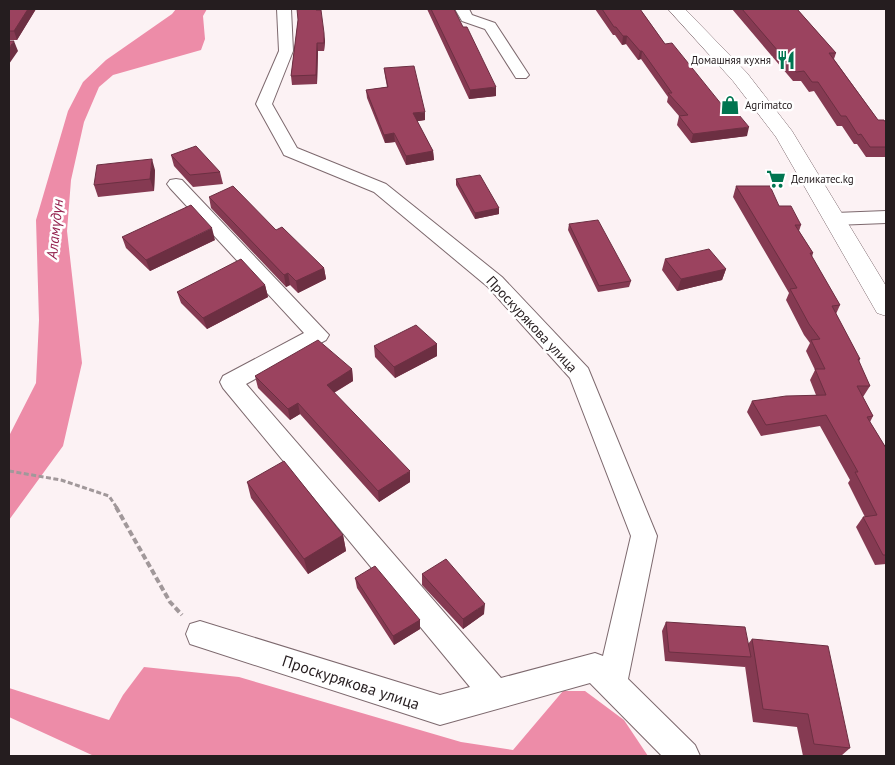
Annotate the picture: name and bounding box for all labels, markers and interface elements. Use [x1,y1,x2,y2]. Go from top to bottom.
restaurant icon: Домашняя кухня [775,49,797,71]
place label: Домашняя кухня [691,53,771,67]
shop icon: Agrimatco [719,94,741,116]
place label: Agrimatco [745,98,793,112]
supermarket icon: Деликатес.kg [765,168,787,190]
place label: Деликатес.kg [791,172,854,186]
water label: Аламүдүн [42,198,67,261]
street label: Проскурякова улица [483,272,581,376]
street label: Проскурякова улица [280,650,422,714]

